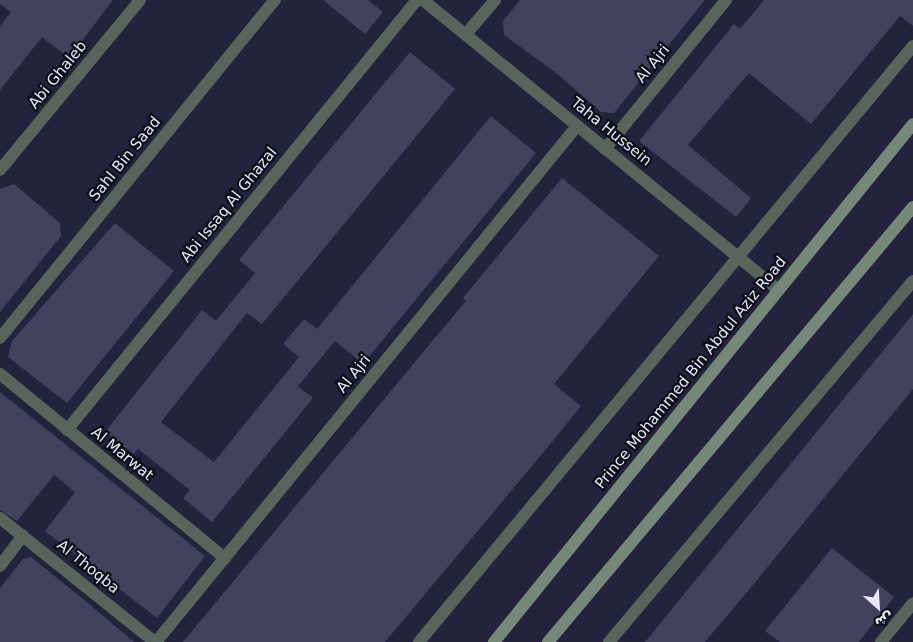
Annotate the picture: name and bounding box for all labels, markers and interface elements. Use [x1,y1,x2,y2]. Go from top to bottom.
street label: Abi Ghaleb [25,37,91,113]
street label: Al Ajri [632,41,674,87]
street label: Taha Hussein [567,94,655,170]
street label: Sahl Bin Saad [85,113,165,205]
street label: Abi Issaq Al Ghazal [177,144,281,266]
street label: Prince Mohammed Bin Abdul Aziz Road [592,253,790,493]
street label: Al Ajri [333,351,375,397]
street label: Al Marwat [87,423,157,485]
street label: Al Thoqba [53,536,123,598]
north arrow [853,582,903,632]
text: ش [872,609,897,632]

